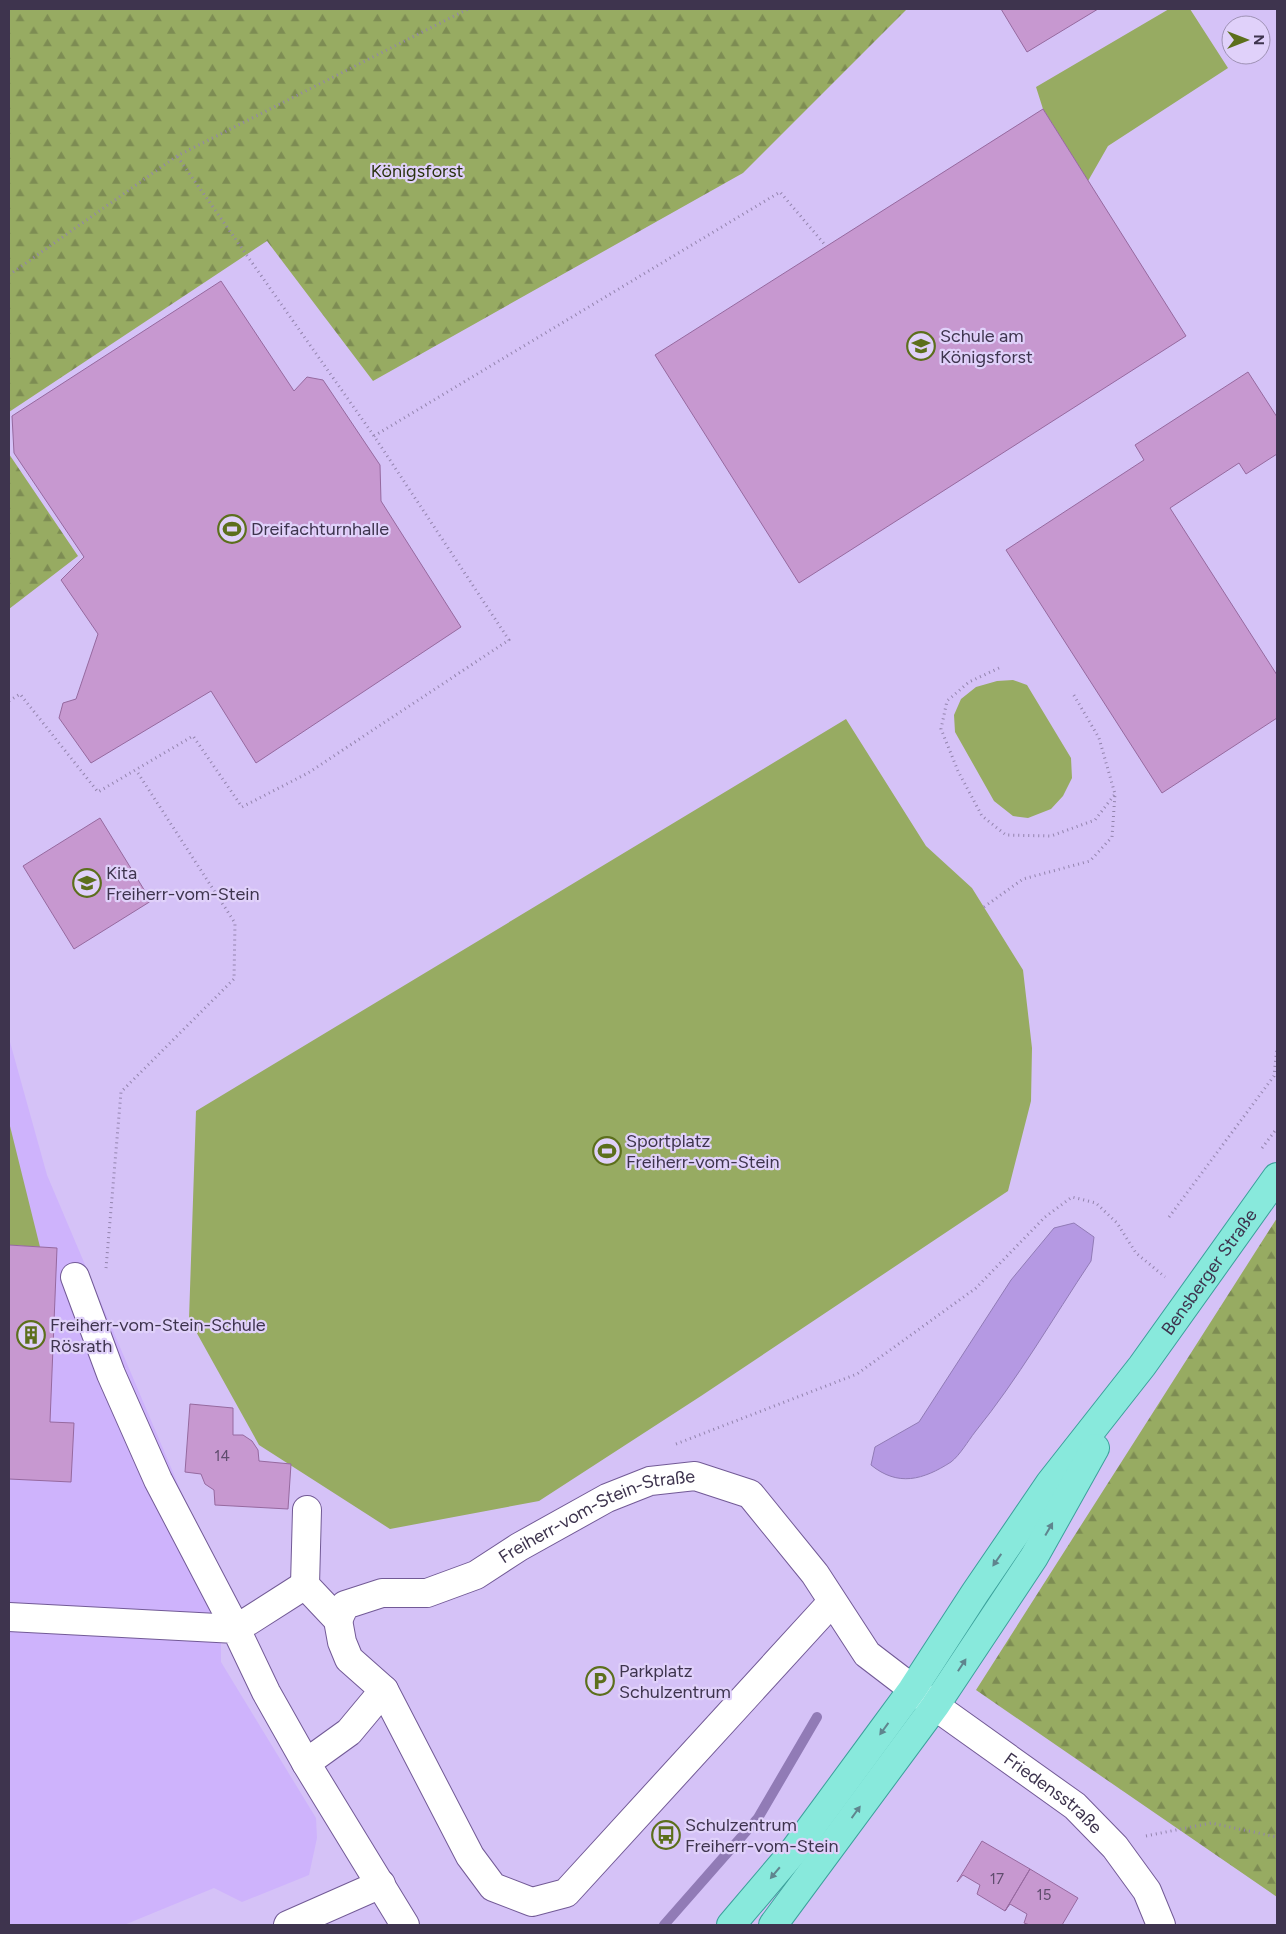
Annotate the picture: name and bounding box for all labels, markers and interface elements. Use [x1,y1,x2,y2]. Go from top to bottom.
north arrow [1221,15,1271,65]
text: N [1250,35,1267,45]
park label: Königsforst [371,160,464,182]
place label: Schule am Königsforst [940,325,1033,368]
school or university icon: Schule am Königsforst [906,331,936,361]
sports icon: Dreifachturnhalle [217,514,247,544]
place label: Dreifachturnhalle [251,518,389,540]
place label: Kita Freiherr-vom-Stein [106,862,260,905]
school or university icon: Kita Freiherr-vom-Stein [72,868,102,898]
place label: Sportplatz Freiherr-vom-Stein [626,1130,780,1173]
sports icon: Sportplatz Freiherr-vom-Stein [592,1136,622,1166]
street label: Bensberger Straße [1157,1204,1262,1339]
place label: Freiherr-vom-Stein-Schule Rösrath [50,1314,266,1357]
building icon: Freiherr-vom-Stein-Schule Rösrath [16,1320,46,1350]
house number: 14 [214,1447,230,1465]
street label: Freiherr-vom-Stein-Straße [494,1465,696,1568]
one-way arrow [1045,1522,1054,1535]
one-way arrow [993,1553,1002,1567]
one-way arrow [957,1659,966,1672]
place label: Parkplatz Schulzentrum [619,1660,731,1703]
parking icon: Parkplatz Schulzentrum [585,1666,615,1696]
one-way arrow [878,1722,889,1735]
street label: Friedensstraße [1000,1748,1107,1838]
one-way arrow [851,1806,861,1819]
place label: Schulzentrum Freiherr-vom-Stein [685,1814,839,1857]
bus stop icon: Schulzentrum Freiherr-vom-Stein [651,1820,681,1850]
one-way arrow [770,1866,781,1879]
house number: 17 [990,1870,1004,1888]
house number: 15 [1037,1886,1051,1904]

